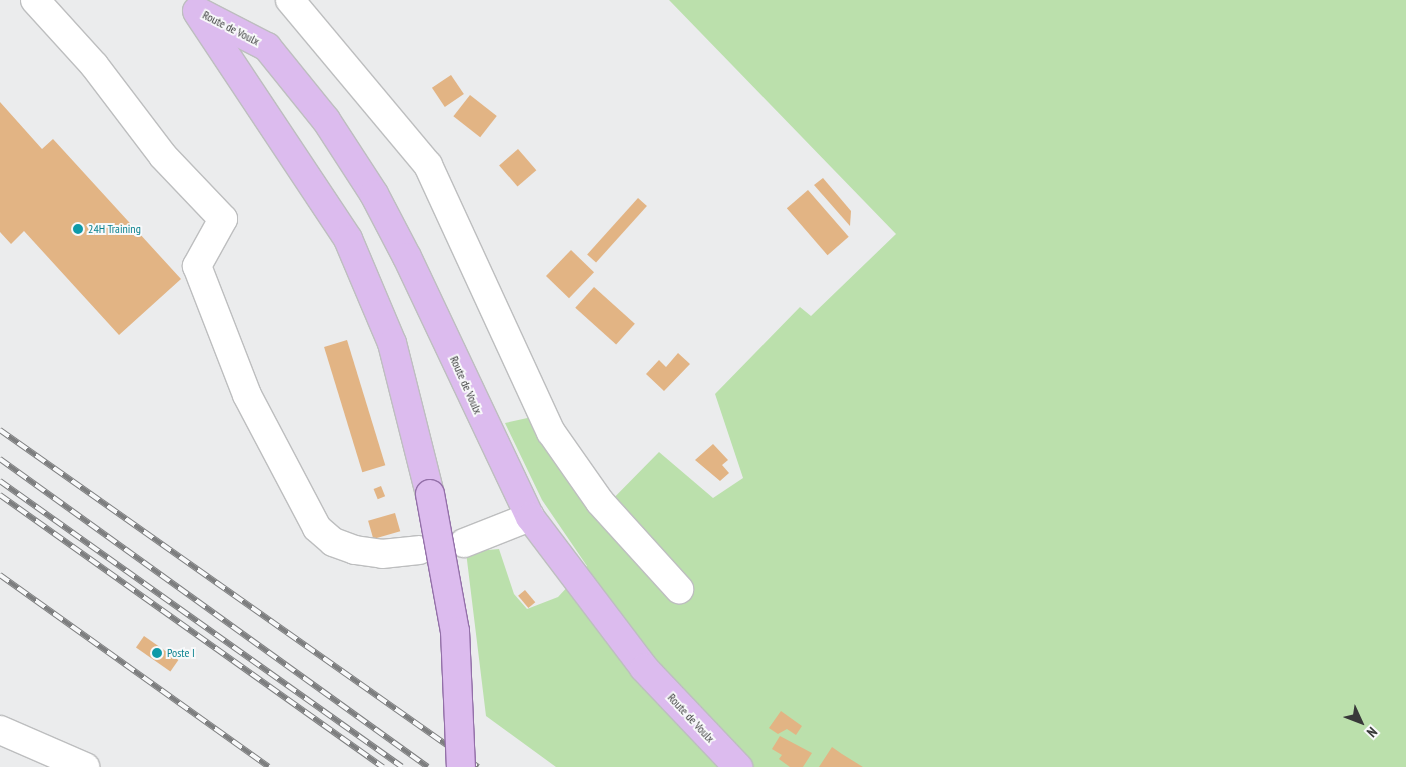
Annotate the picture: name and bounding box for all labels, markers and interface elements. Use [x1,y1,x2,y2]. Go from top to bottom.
street label: Route de Voulx [200,7,262,49]
place label: 24H Training [88,222,141,236]
marker: 24H Training [72,223,84,235]
street label: Route de Voulx [447,354,485,416]
place label: Poste I [167,646,195,660]
marker: Poste I [151,647,163,659]
street label: Route de Voulx [665,690,717,746]
north arrow [1336,697,1386,747]
text: N [1363,723,1381,741]

